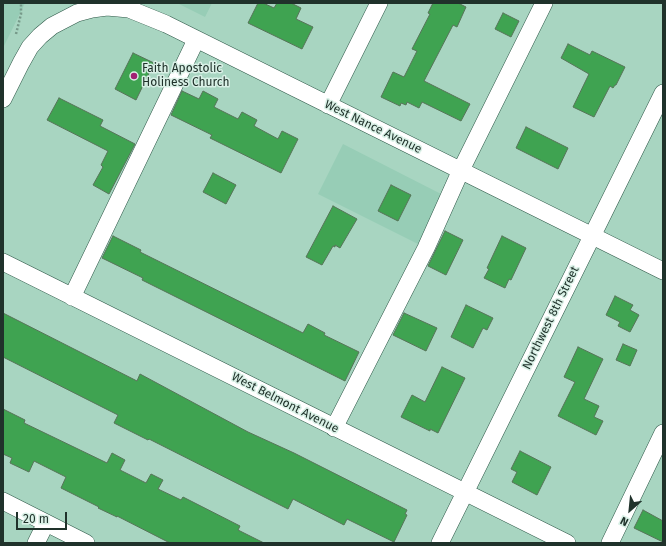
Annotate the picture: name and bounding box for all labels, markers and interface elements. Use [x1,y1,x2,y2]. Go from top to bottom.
place label: Faith Apostolic Holiness Church [142,62,230,90]
marker: Faith Apostolic Holiness Church [129,71,139,81]
street label: West Nance Avenue [322,97,424,157]
street label: Northwest 8th Street [520,264,582,372]
street label: West Belmont Avenue [229,370,341,436]
north arrow [610,490,650,530]
scale bar [18,504,69,530]
text: 20 m [23,512,49,526]
text: N [618,514,631,529]

